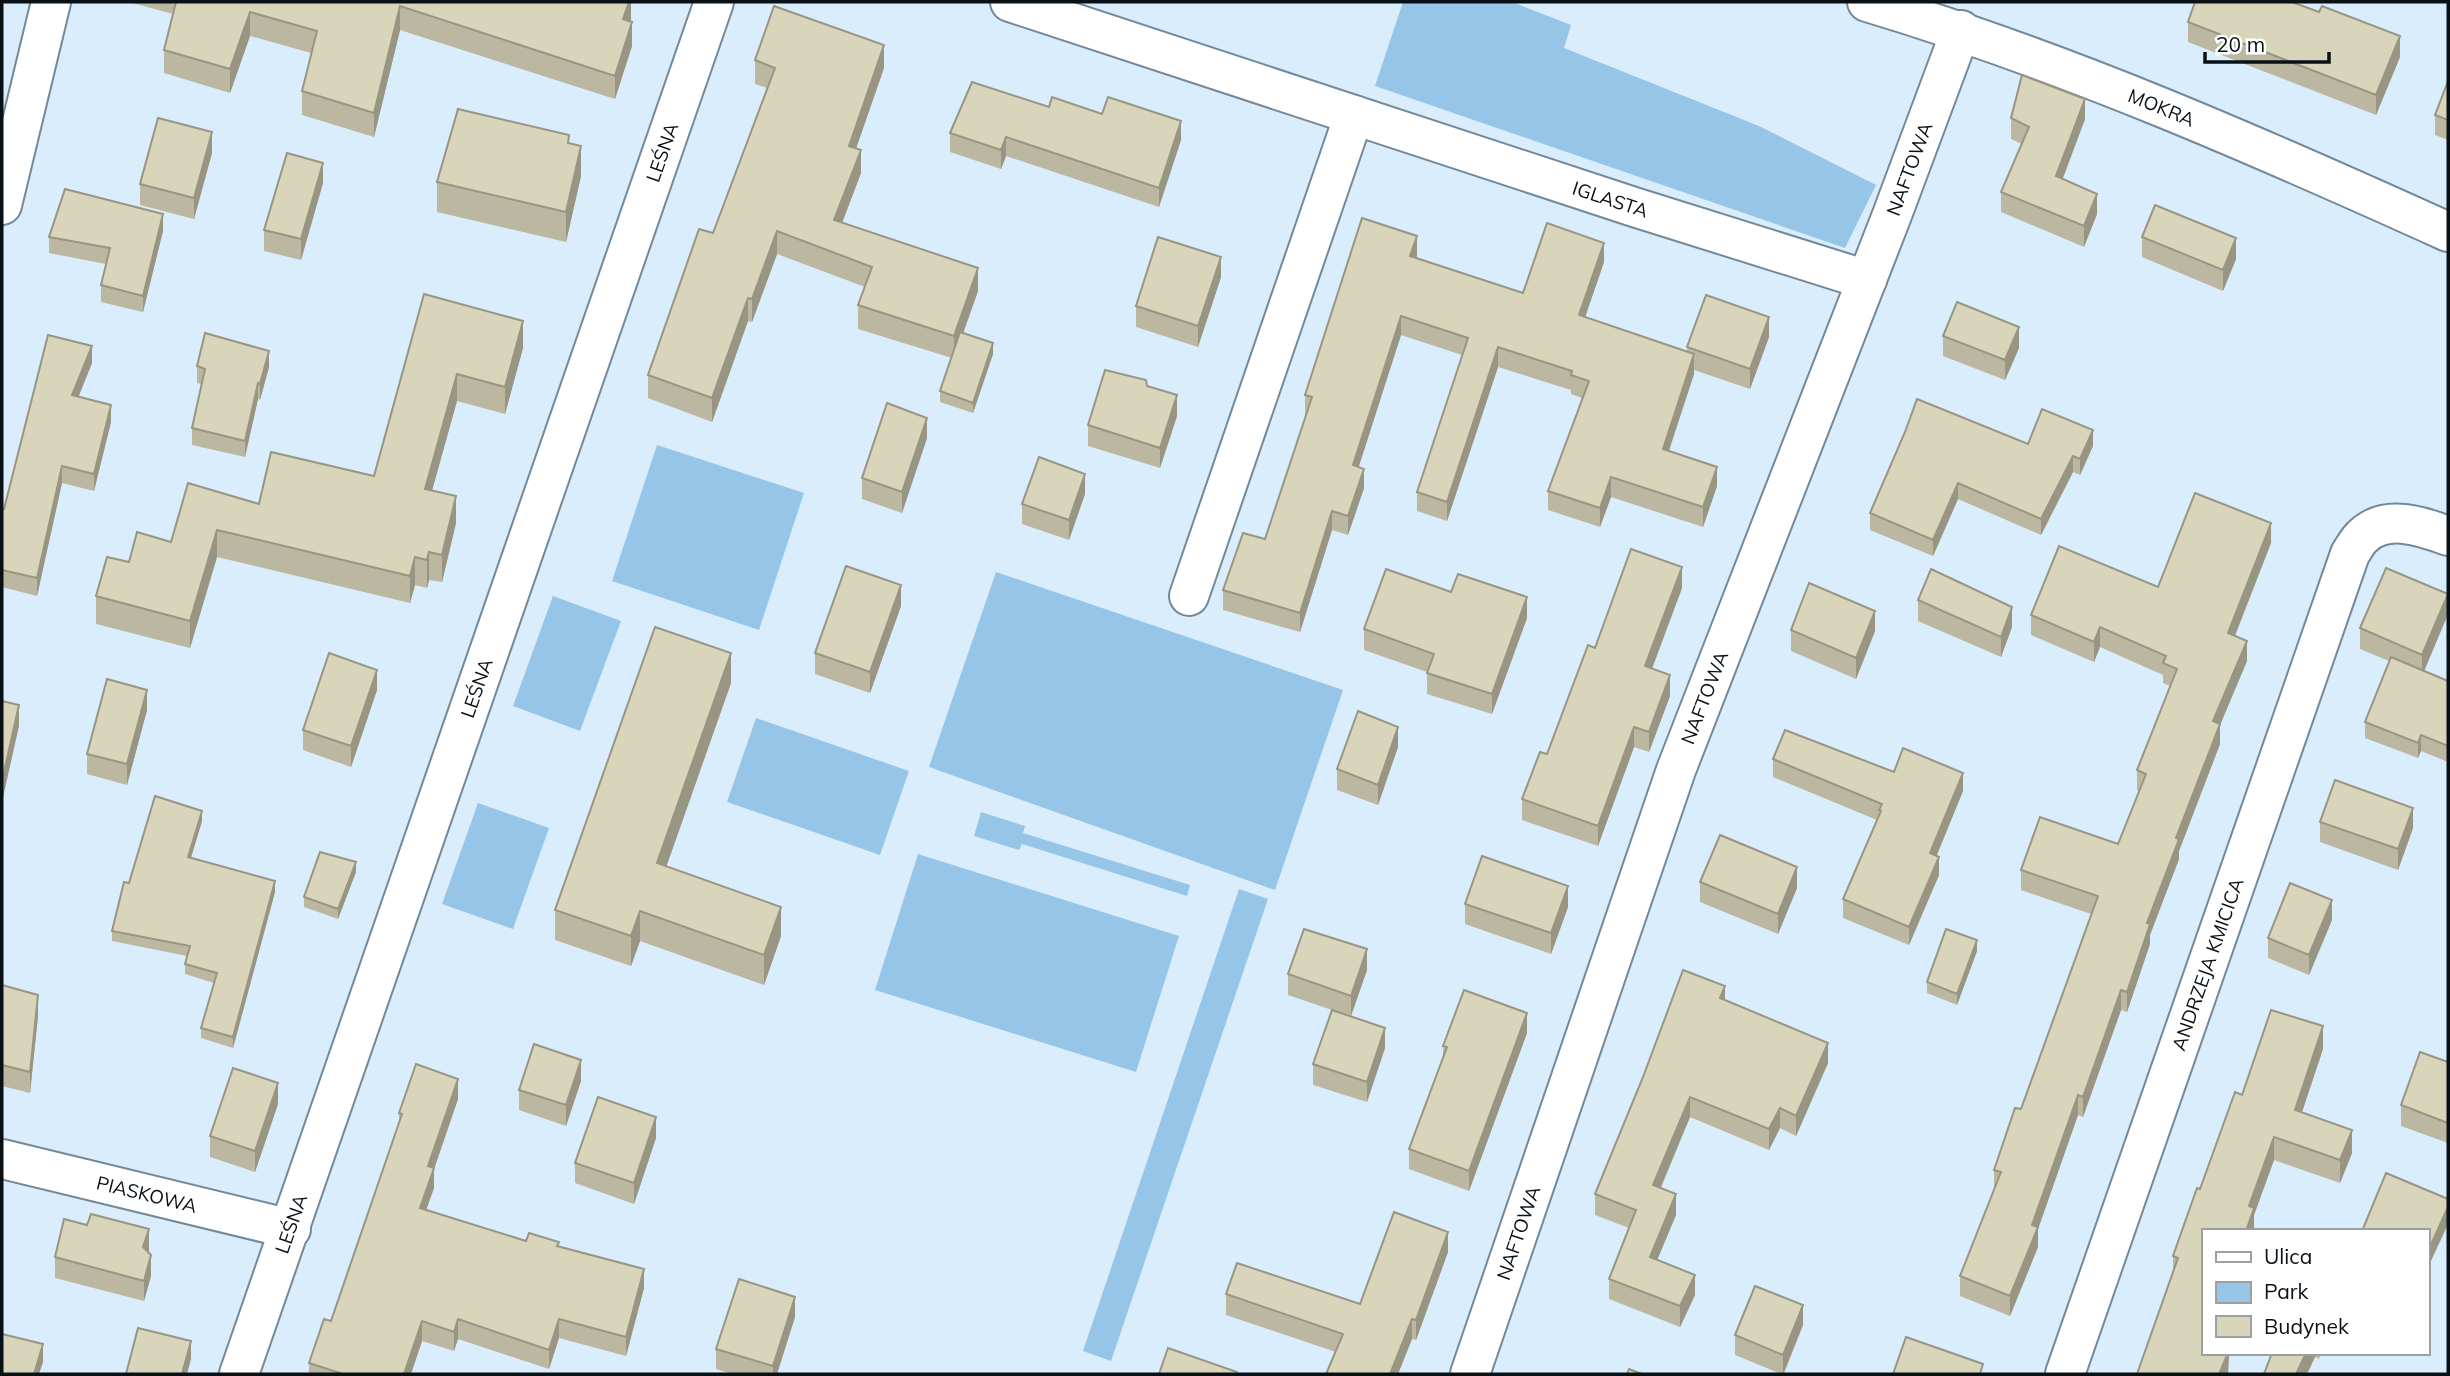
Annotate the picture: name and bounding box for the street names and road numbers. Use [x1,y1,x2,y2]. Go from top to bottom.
street label: MOKRA [2125,83,2199,132]
street label: LEŚNA [641,119,683,185]
street label: NAFTOWA [1881,119,1938,219]
street label: IGLASTA [1570,176,1651,223]
street label: NAFTOWA [1675,647,1733,747]
street label: LEŚNA [455,655,498,721]
street label: ANDRZEJA KMICICA [2166,875,2249,1054]
street label: PIASKOWA [94,1170,200,1218]
street label: NAFTOWA [1491,1183,1545,1283]
street label: LEŚNA [270,1191,312,1257]

